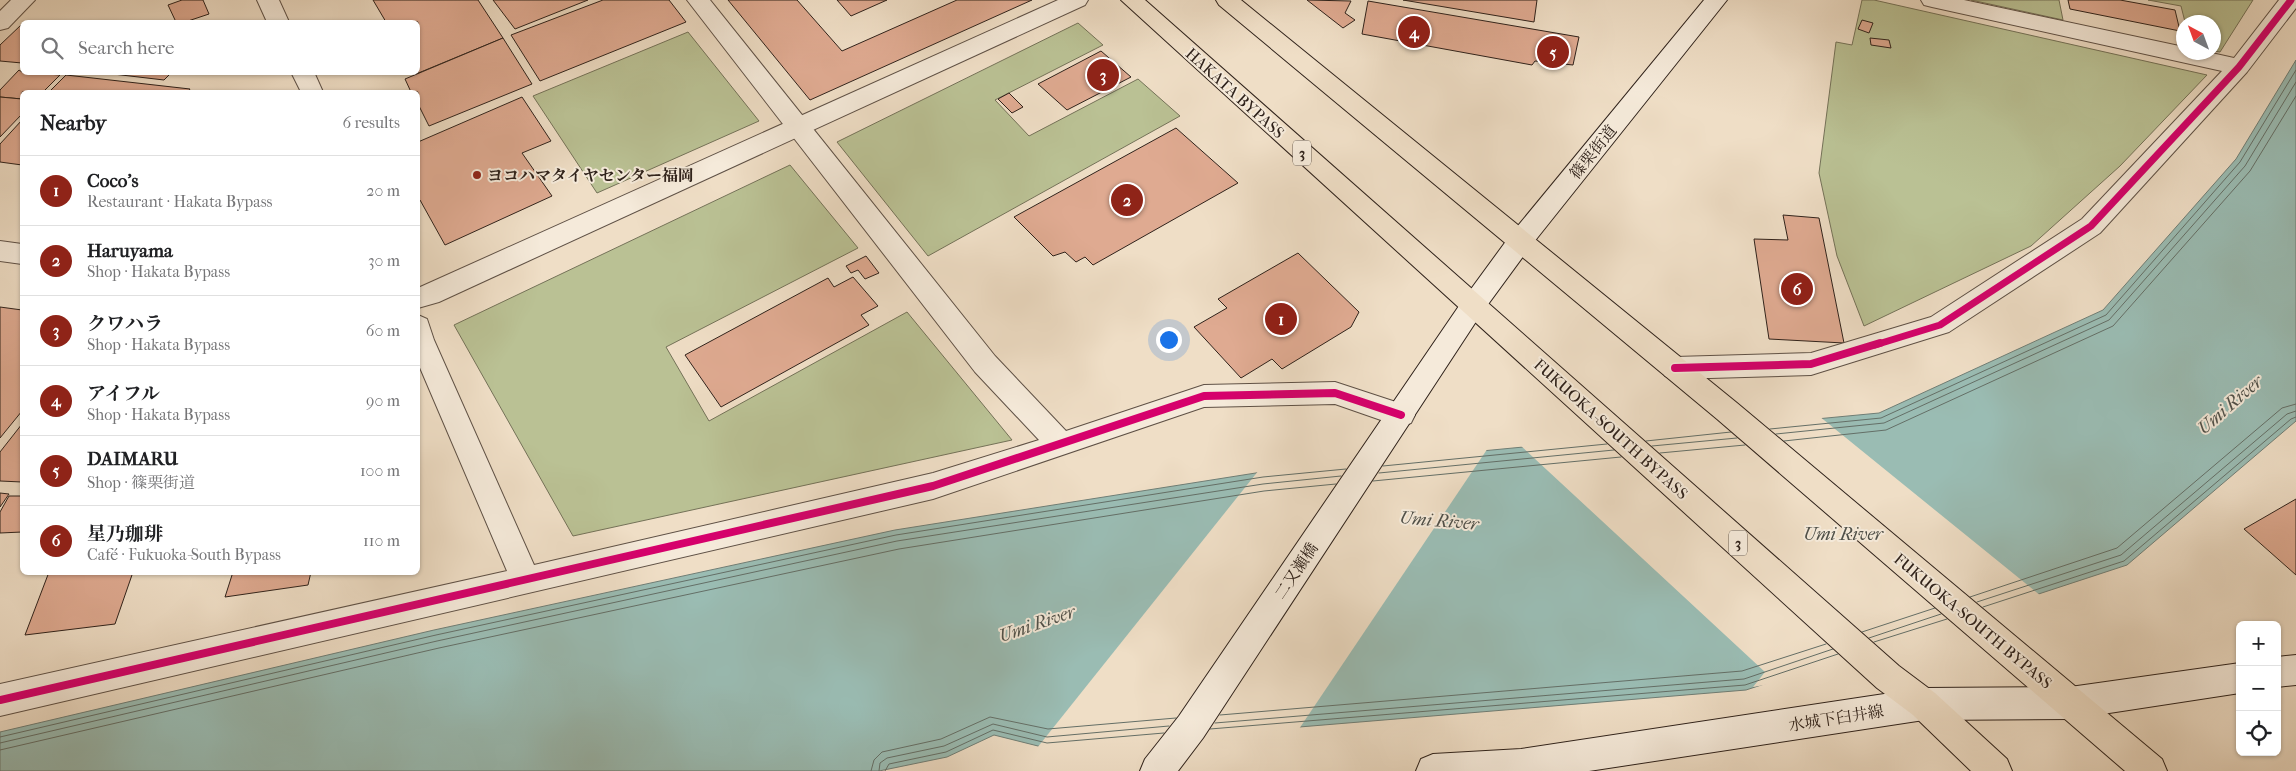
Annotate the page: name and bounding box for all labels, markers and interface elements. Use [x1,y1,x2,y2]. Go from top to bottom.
pin: 4 [1398,13,1430,51]
north arrow [2176,15,2221,60]
search box [20,20,420,75]
pin: 5 [1537,33,1569,71]
icon: search [38,34,66,62]
text: Search here [78,37,174,59]
street label: HAKATA BYPASS [1182,44,1288,142]
pin: 3 [1087,56,1119,94]
text: Nearby [40,111,106,135]
text: 6 results [342,113,400,132]
street label: 篠栗街道 [1565,121,1621,183]
road number: 3 [1293,140,1311,166]
place label: ヨコハマタイヤセンター福岡 [487,166,694,185]
marker: ヨコハマタイヤセンター福岡 [471,169,483,181]
text: Coco's [87,170,138,192]
text: 1 [53,181,59,200]
text: 20 m [366,181,400,200]
pin: 2 [1111,181,1143,219]
text: Restaurant · Hakata Bypass [87,192,273,211]
text: Haruyama [87,240,173,262]
text: 2 [52,251,60,270]
text: 30 m [368,251,400,270]
text: Shop · Hakata Bypass [87,262,230,281]
pin: 6 [1781,270,1813,308]
pin: 1 [1265,300,1297,338]
text: クワハラ [87,313,163,335]
text: 3 [53,321,59,340]
text: 60 m [366,321,400,340]
your location [1156,327,1182,353]
text: Shop · Hakata Bypass [87,335,230,354]
street label: FUKUOKA-SOUTH BYPASS [1530,355,1692,503]
water label: Umi River [2193,370,2268,439]
text: アイフル [87,383,160,405]
text: 4 [51,391,61,410]
text: 90 m [366,391,400,410]
text: Shop · Hakata Bypass [87,405,230,424]
text: DAIMARU [87,448,178,470]
text: 5 [53,461,59,480]
text: 100 m [360,461,400,480]
text: Shop · 篠栗街道 [87,473,195,492]
water label: Umi River [1399,507,1481,535]
text: 星乃珈琲 [87,523,163,545]
water label: Umi River [1803,524,1885,545]
road number: 3 [1729,530,1747,556]
text: 6 [52,531,60,550]
text: 110 m [363,531,400,550]
street label: 二又瀬橋 [1270,539,1322,603]
text: Café · Fukuoka-South Bypass [87,545,281,564]
street label: FUKUOKA-SOUTH BYPASS [1890,549,2056,693]
water label: Umi River [996,601,1080,647]
map controls [2236,621,2281,756]
button: + [2236,621,2281,666]
button: − [2236,666,2281,711]
street label: 水城下臼井線 [1787,701,1885,735]
button: locate [2236,711,2281,756]

